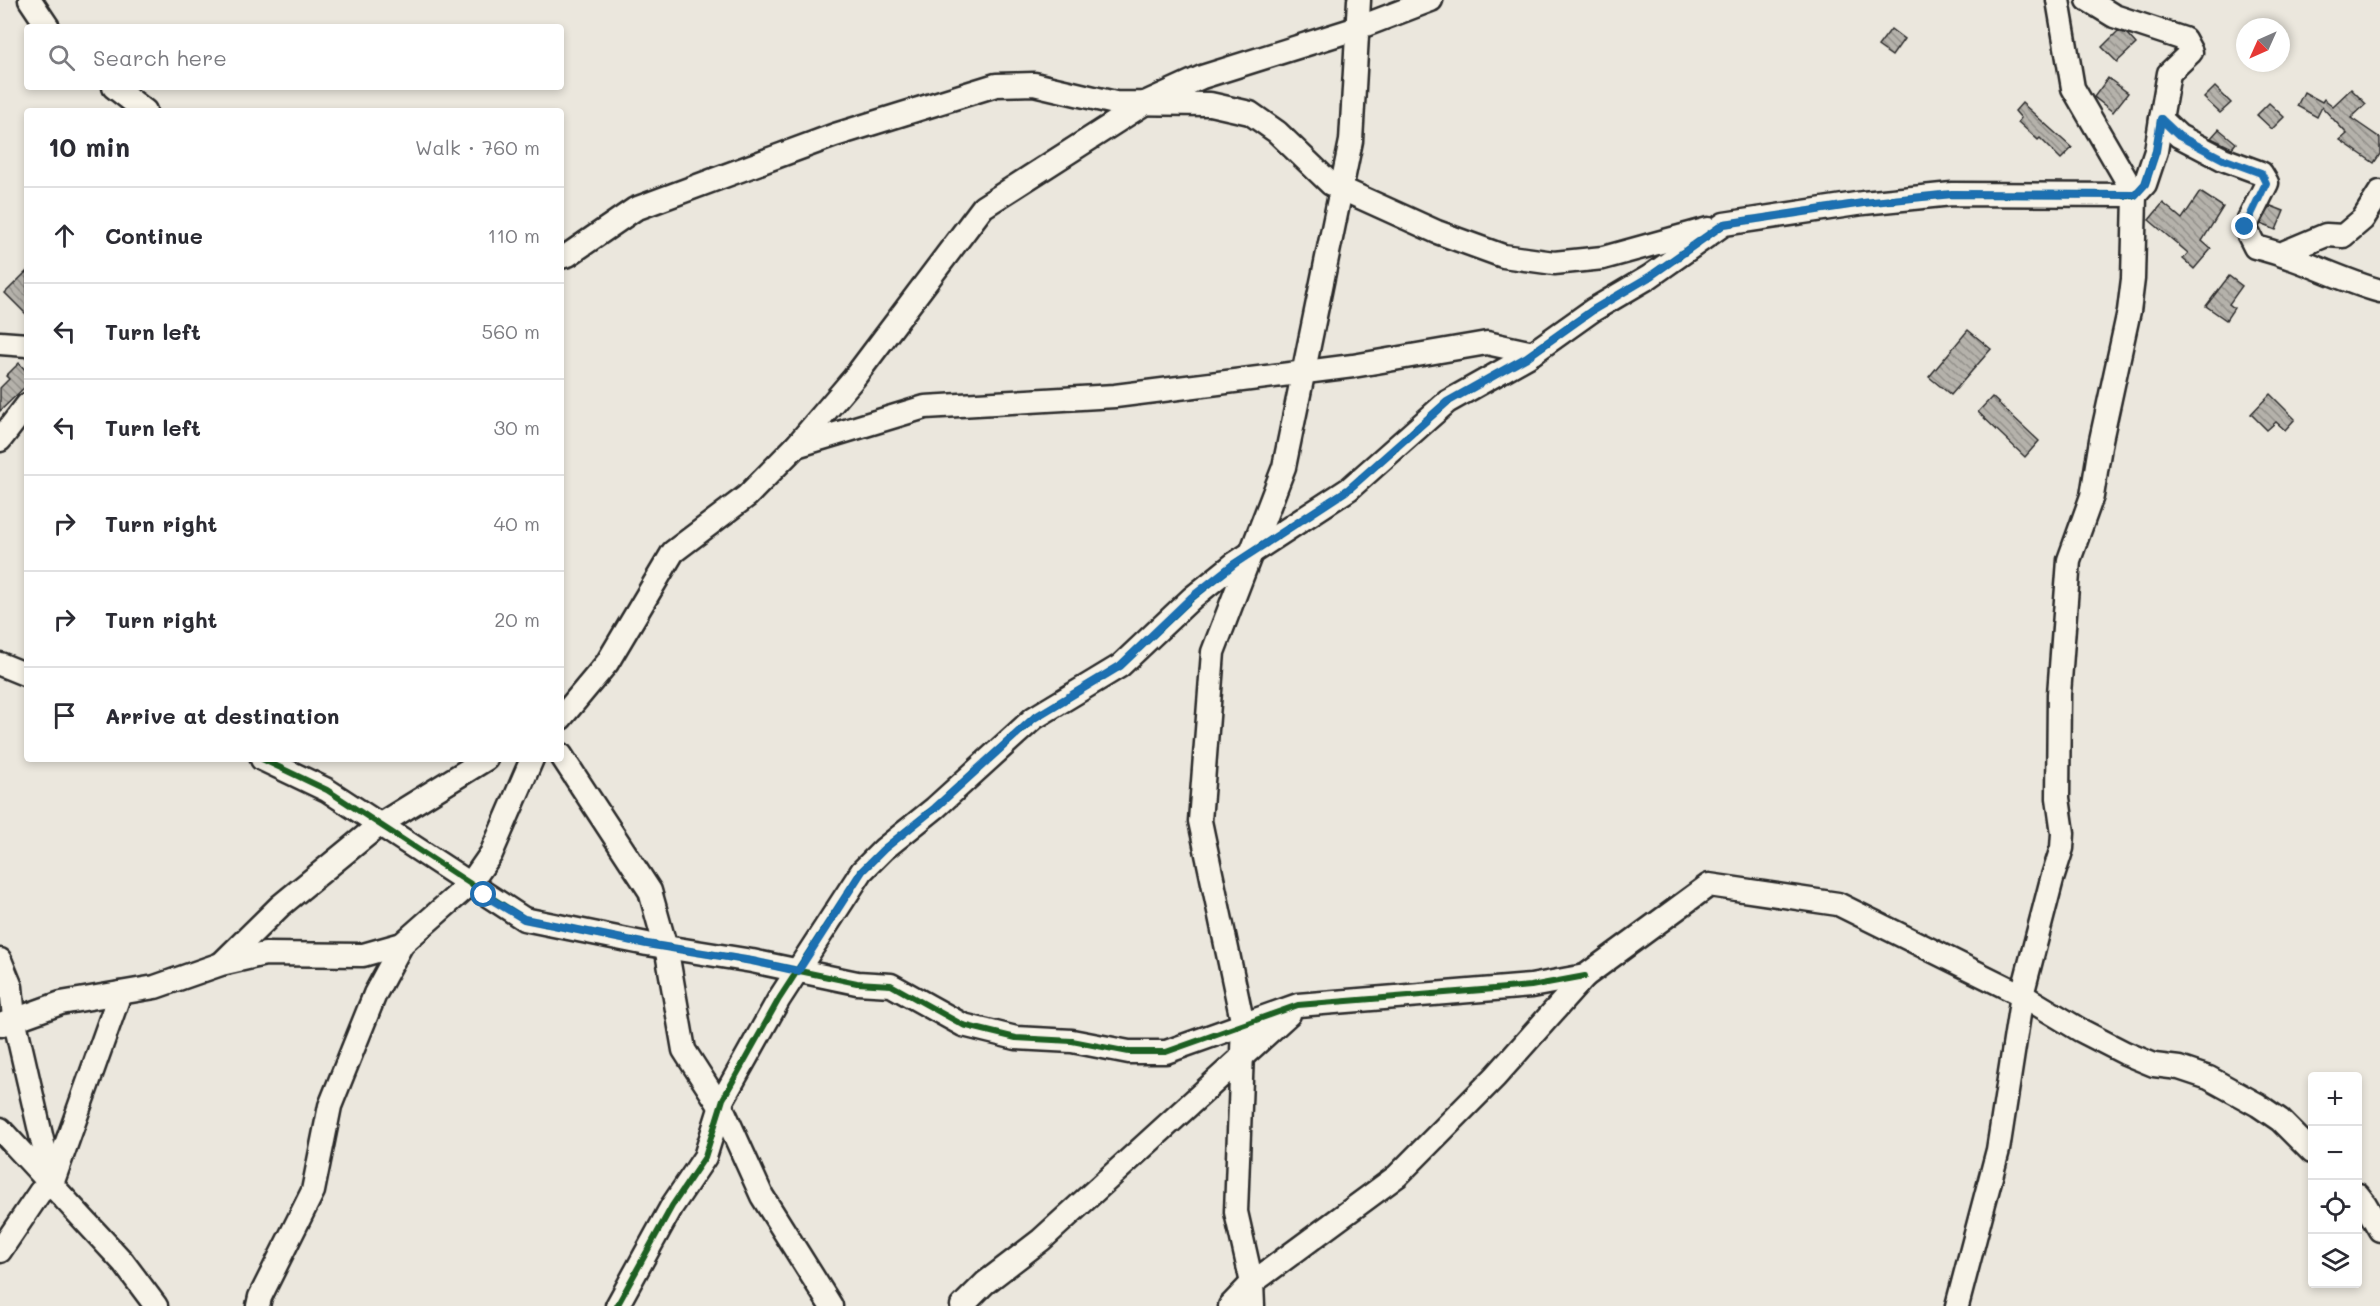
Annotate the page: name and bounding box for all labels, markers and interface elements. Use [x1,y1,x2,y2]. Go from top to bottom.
north arrow [2236,18,2290,72]
search box [24,24,564,90]
icon: search [45,41,78,74]
text: Search here [93,43,227,72]
text: 10 min [48,130,130,164]
text: Walk · 760 m [415,134,540,160]
route end [2231,213,2257,239]
icon: ahead [48,219,81,252]
text: Continue [105,221,203,250]
text: 110 m [487,222,540,248]
icon: left [48,315,81,348]
text: Turn left [105,317,201,346]
text: 560 m [482,318,540,344]
icon: left [48,411,81,444]
text: Turn left [105,413,201,442]
text: 30 m [494,414,540,440]
icon: right [48,507,81,540]
text: Turn right [105,509,217,538]
text: 40 m [494,510,540,536]
icon: right [48,603,81,636]
text: Turn right [105,605,217,634]
text: 20 m [494,606,540,632]
icon: arrive [48,699,81,732]
text: Arrive at destination [105,701,340,730]
route start [470,881,496,907]
map controls [2308,1072,2362,1288]
button: + [2308,1072,2362,1126]
button: − [2308,1126,2362,1180]
button: locate [2308,1180,2362,1234]
button: layers [2308,1234,2362,1288]

